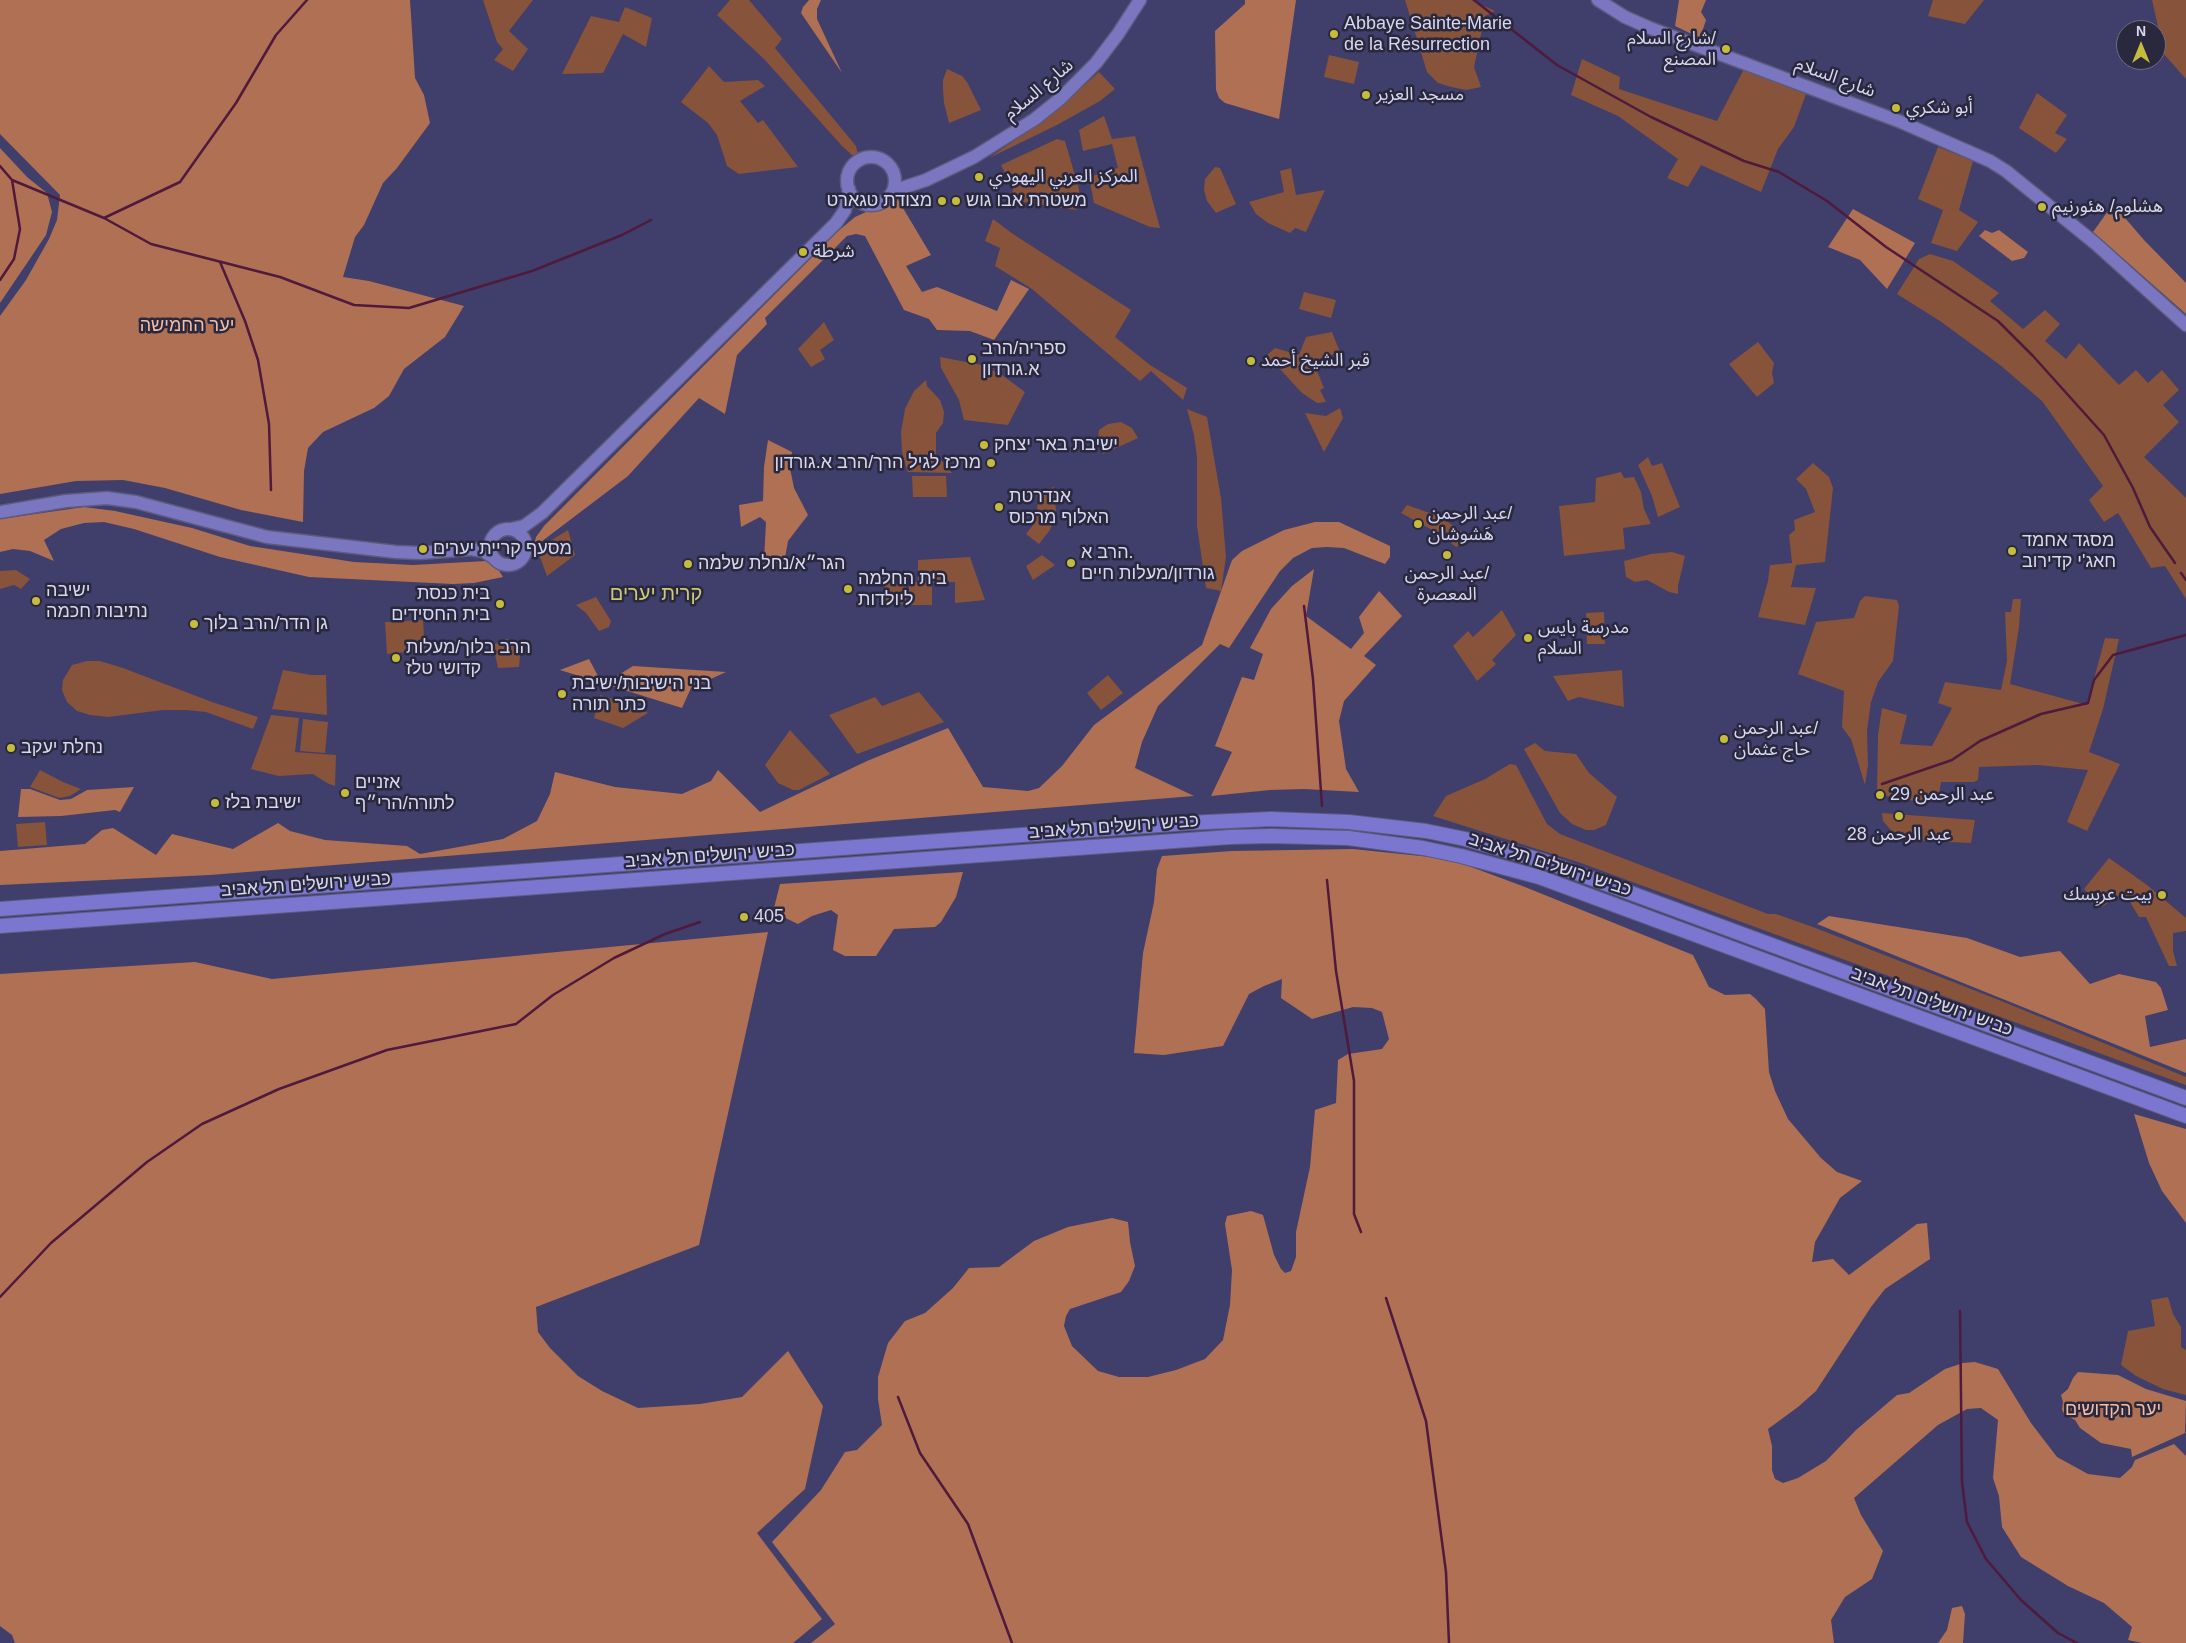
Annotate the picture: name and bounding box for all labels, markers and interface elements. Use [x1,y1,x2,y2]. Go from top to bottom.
place label: Abbaye Sainte-Marie de la Résurrection [1344,13,1512,56]
north arrow [2116,20,2166,70]
text: N [2136,23,2146,39]
marker: Abbaye Sainte-Marie de la Résurrection [1328,28,1340,40]
place label: شارع السلام/ المصنع [1627,28,1716,70]
marker: شارع السلام/ المصنع [1720,43,1732,55]
street label: شارع السلام [1792,54,1878,102]
street label: شارع السلام [1000,55,1078,125]
place label: مسجد العزير [1376,84,1464,106]
marker: مسجد العزير [1360,89,1372,101]
place label: أبو شكري [1906,97,1973,119]
marker: أبو شكري [1890,102,1902,114]
place label: المركز العربي اليهودي [989,166,1138,188]
marker: المركز العربي اليهودي [973,171,985,183]
place label: מצודת טגארט [827,190,932,212]
place label: משטרת אבו גוש [966,190,1087,212]
marker: מצודת טגארט [936,195,948,207]
marker: משטרת אבו גוש [950,195,962,207]
place label: هشلوم/ هئورنيم [2052,196,2163,218]
marker: هشلوم/ هئورنيم [2036,201,2048,213]
place label: شرطة [813,241,855,263]
marker: شرطة [797,246,809,258]
park label: יער החמישה [140,315,234,337]
place label: ספריה/הרב א.גורדון [982,338,1066,380]
place label: قبر الشيخ أحمد [1261,350,1370,372]
marker: ספריה/הרב א.גורדון [966,353,978,365]
marker: قبر الشيخ أحمد [1245,355,1257,367]
place label: ישיבת באר יצחק [994,434,1118,456]
marker: ישיבת באר יצחק [978,439,990,451]
place label: מרכז לגיל הרך/הרב א.גורדון [774,452,981,474]
marker: מרכז לגיל הרך/הרב א.גורדון [985,457,997,469]
place label: אנדרטת האלוף מרכוס [1009,486,1109,528]
marker: אנדרטת האלוף מרכוס [993,501,1005,513]
place label: عبد الرحمن/ هَشوشان [1428,503,1512,546]
marker: عبد الرحمن/ هَشوشان [1412,518,1424,530]
place label: מסגד אחמד חאג'י קדירוב [2022,530,2116,572]
place label: מסעף קריית יערים [433,538,572,560]
place label: הרב א. גורדון/מעלות חיים [1081,542,1215,584]
marker: מסעף קריית יערים [417,543,429,555]
marker: מסגד אחמד חאג'י קדירוב [2006,545,2018,557]
marker: عبد الرحمن/ المعصرة [1441,549,1453,561]
place label: הגר״א/נחלת שלמה [698,553,845,575]
marker: הרב א. גורדון/מעלות חיים [1065,557,1077,569]
marker: הגר״א/נחלת שלמה [682,558,694,570]
place label: عبد الرحمن/ المعصرة [1405,563,1489,606]
place label: בית החלמה ליולדות [858,568,947,610]
place label: ישיבה נתיבות חכמה [46,580,148,622]
district label: קרית יערים [610,582,702,606]
place label: בית כנסת בית החסידים [391,583,490,626]
marker: בית החלמה ליולדות [842,583,854,595]
marker: ישיבה נתיבות חכמה [30,595,42,607]
marker: בית כנסת בית החסידים [494,598,506,610]
place label: גן הדר/הרב בלוך [204,613,328,635]
place label: مدرسة بايس السلام [1538,617,1629,660]
marker: גן הדר/הרב בלוך [188,618,200,630]
marker: مدرسة بايس السلام [1522,632,1534,644]
place label: הרב בלוך/מעלות קדושי טלז [406,637,531,680]
marker: הרב בלוך/מעלות קדושי טלז [390,652,402,664]
place label: בני הישיבות/ישיבת כתר תורה [572,673,711,716]
marker: בני הישיבות/ישיבת כתר תורה [556,688,568,700]
place label: عبد الرحمن/ حاج عثمان [1734,718,1818,761]
marker: عبد الرحمن/ حاج عثمان [1718,733,1730,745]
place label: נחלת יעקב [21,737,103,759]
marker: נחלת יעקב [5,742,17,754]
place label: אזניים לתורה/הרי״ף [355,772,455,814]
place label: عبد الرحمن 29 [1890,784,1994,806]
marker: אזניים לתורה/הרי״ף [339,787,351,799]
marker: عبد الرحمن 29 [1874,789,1886,801]
place label: ישיבת בלז [225,792,301,814]
marker: ישיבת בלז [209,797,221,809]
street label: כביש ירושלים תל אביב [1028,810,1200,844]
marker: عبد الرحمن 28 [1893,810,1905,822]
place label: عبد الرحمن 28 [1847,824,1951,846]
street label: כביש ירושלים תל אביב [1466,828,1634,902]
street label: כביש ירושלים תל אביב [624,839,796,873]
street label: כביש ירושלים תל אביב [220,868,392,902]
place label: بيت عربِسك [2063,884,2152,906]
marker: بيت عربِسك [2156,889,2168,901]
place label: 405 [754,906,784,928]
marker: 405 [738,911,750,923]
street label: כביש ירושלים תל אביב [1848,963,2016,1041]
park label: יער הקדושים [2065,1399,2161,1421]

